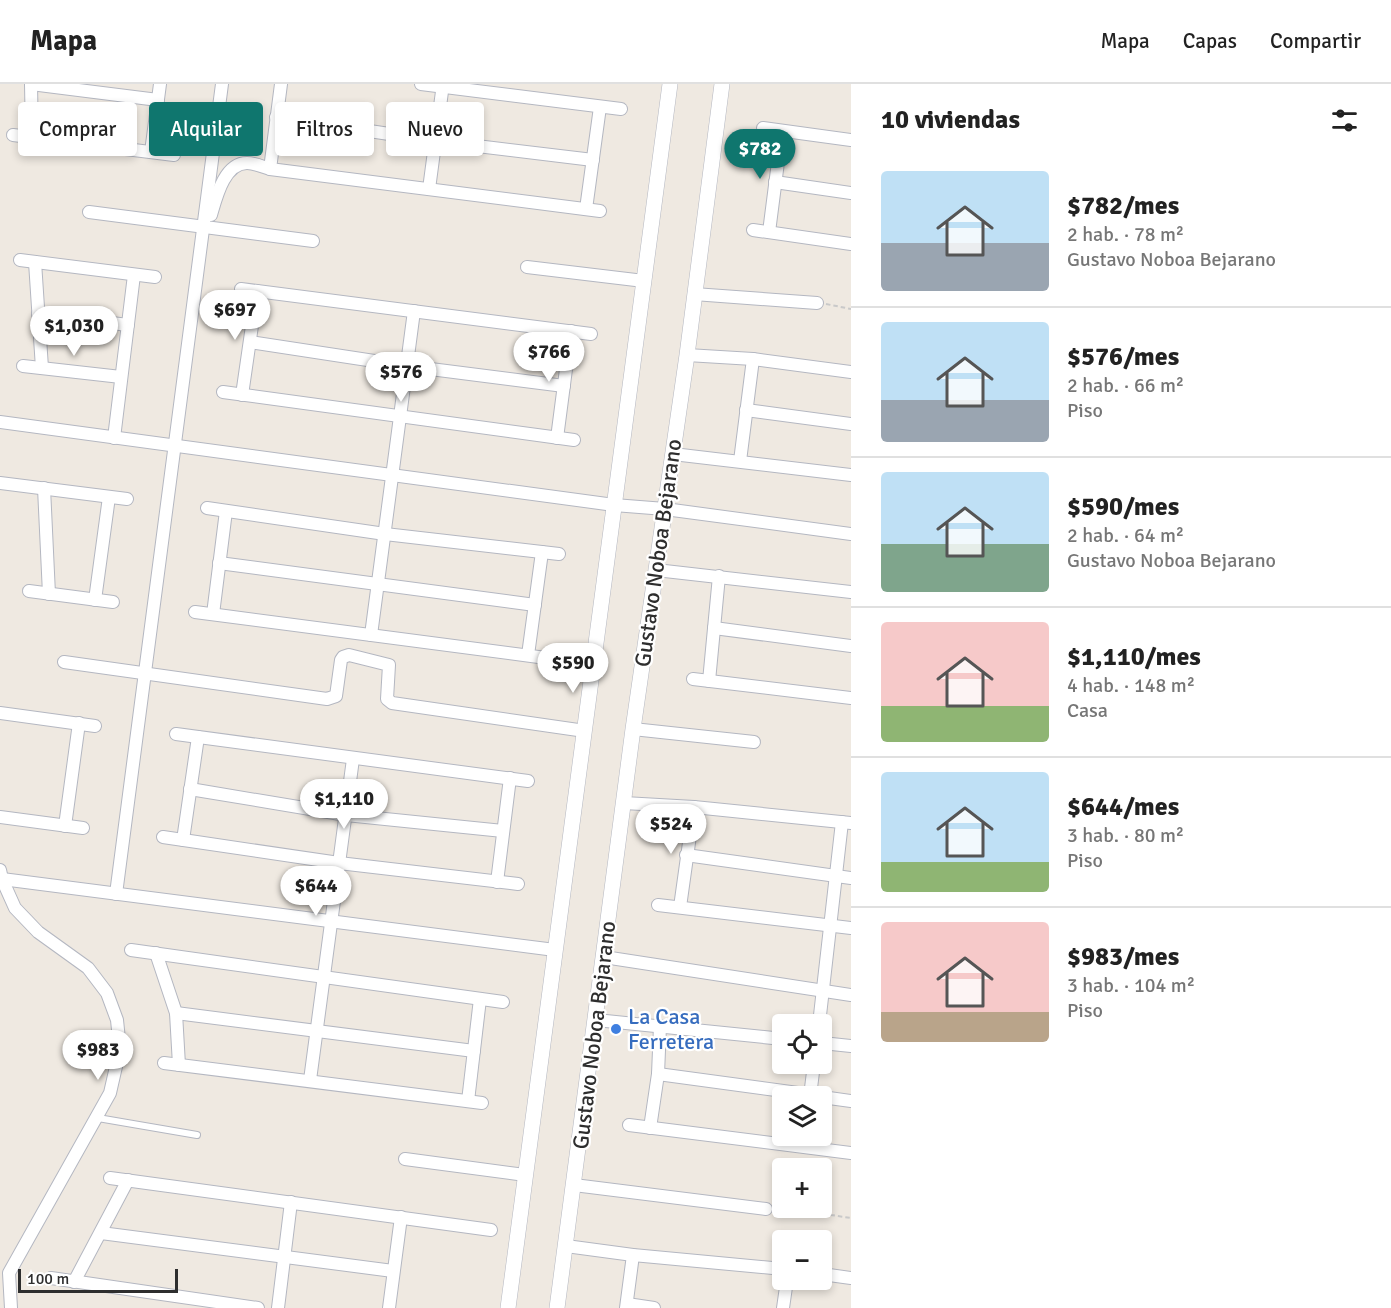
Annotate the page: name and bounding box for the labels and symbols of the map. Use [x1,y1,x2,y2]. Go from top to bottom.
pin: $782 [724,129,796,180]
pin: $697 [199,290,271,341]
pin: $1,030 [25,306,123,357]
pin: $766 [513,332,585,383]
pin: $576 [365,352,437,403]
street label: Gustavo Noboa Bejarano [629,437,687,669]
pin: $590 [537,643,609,694]
pin: $1,110 [295,779,393,830]
pin: $524 [635,804,707,855]
pin: $644 [280,866,352,917]
street label: Gustavo Noboa Bejarano [567,919,621,1151]
place label: La Casa Ferretera [628,1003,714,1055]
marker: La Casa Ferretera [609,1022,623,1036]
pin: $983 [62,1030,134,1081]
scale bar [18,1266,178,1294]

